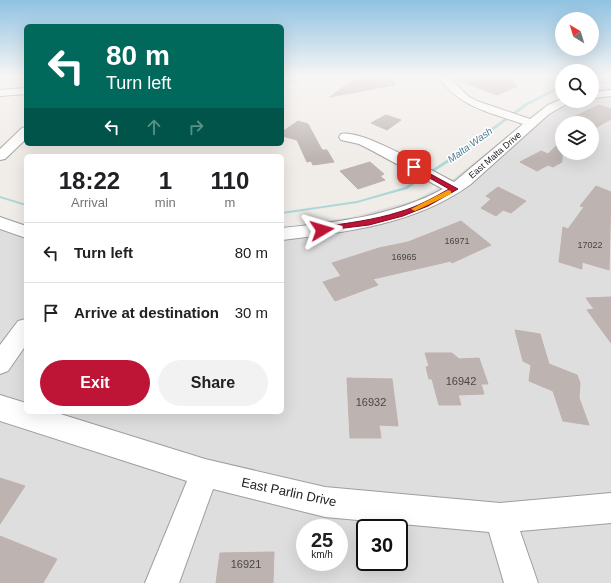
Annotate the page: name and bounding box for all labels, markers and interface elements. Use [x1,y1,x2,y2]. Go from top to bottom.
north arrow [555,12,599,56]
map controls [555,12,599,160]
icon: left [40,40,92,92]
text: 80 m [106,40,170,71]
button: search [555,64,599,108]
text: Turn left [106,73,171,93]
icon: left [101,116,123,138]
icon: ahead [143,116,165,138]
icon: right [185,116,207,138]
button: layers [555,116,599,160]
water label: Malta Wash [445,125,495,165]
street label: East Malta Drive [467,130,523,180]
pin [397,150,431,184]
icon: arrive [403,156,425,178]
text: 18:22 [59,167,120,194]
text: 1 [159,167,172,194]
text: 110 [211,167,249,194]
text: Arrival [71,195,108,210]
text: min [155,195,176,210]
text: m [224,195,235,210]
position arrow [301,209,343,251]
house number: 16971 [444,236,470,246]
house number: 17022 [577,240,603,250]
icon: left [40,242,62,264]
text: Turn left [74,244,133,261]
text: 80 m [235,244,268,261]
house number: 16965 [391,252,417,262]
icon: arrive [40,302,62,324]
text: Arrive at destination [74,304,219,321]
text: 30 m [235,304,268,321]
button: Exit [40,360,150,406]
button: Share [158,360,268,406]
house number: 16942 [446,375,476,387]
house number: 16932 [356,396,386,408]
street label: East Parlin Drive [240,475,338,509]
speed limit sign: 30 [356,519,408,571]
text: 25 [311,529,333,551]
text: km/h [311,549,333,560]
house number: 16921 [231,558,261,570]

